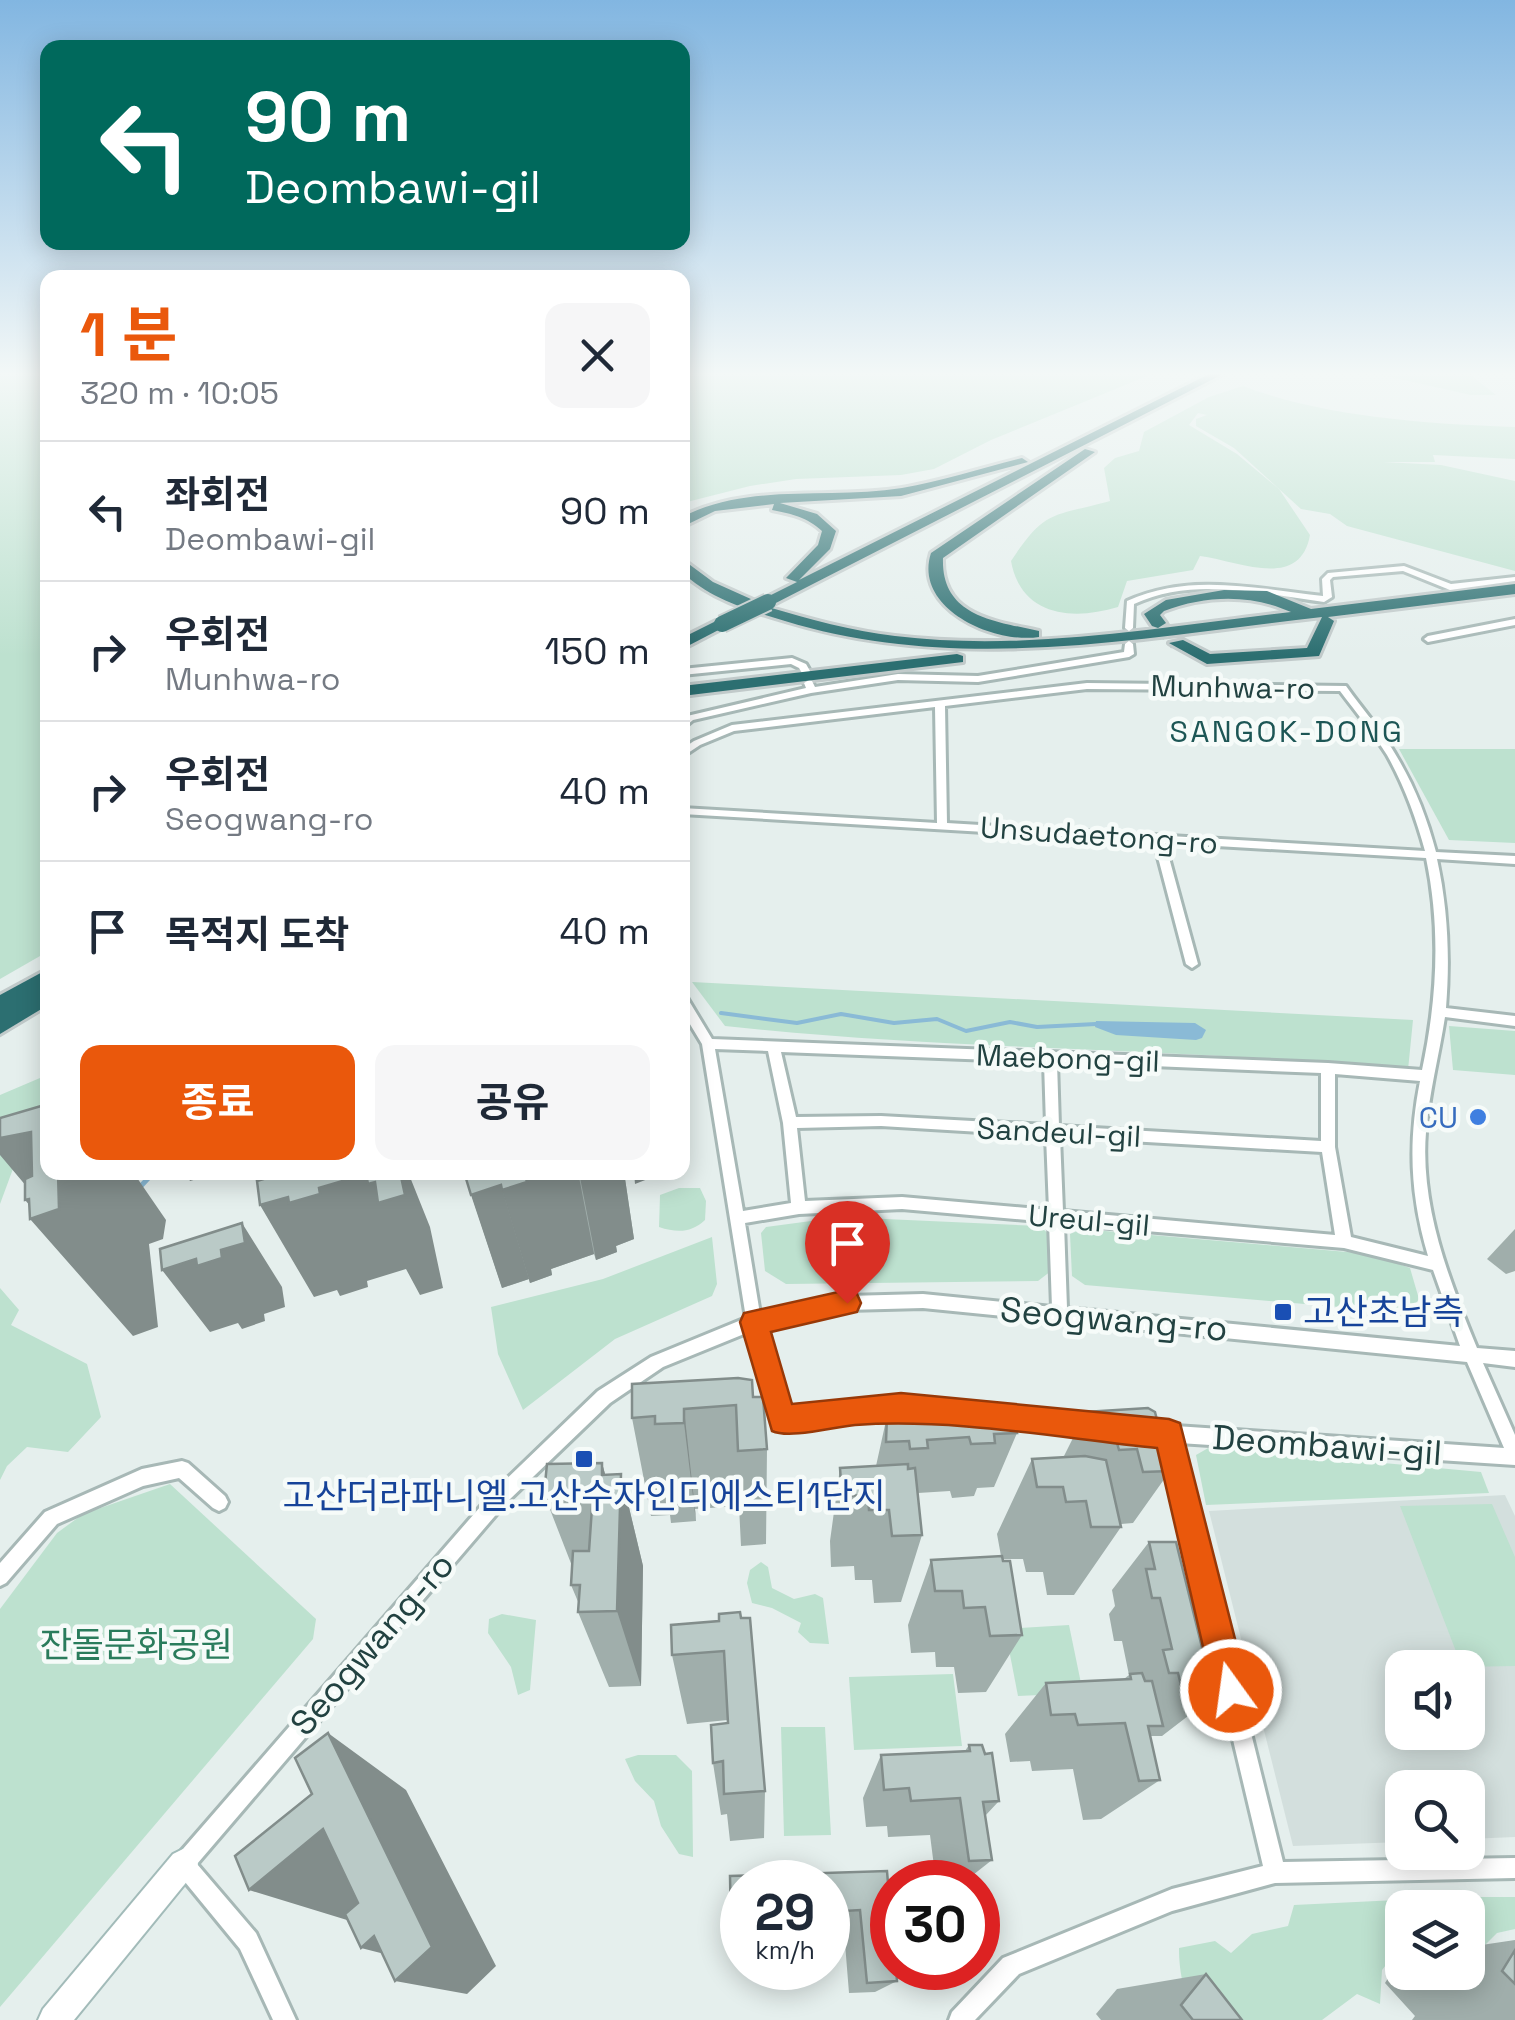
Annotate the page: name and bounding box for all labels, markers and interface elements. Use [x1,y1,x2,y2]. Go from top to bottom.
text: 90 m [245,72,411,161]
icon: left [80,80,210,210]
text: Deombawi-gil [245,159,541,216]
text: 1 분 [80,297,178,374]
button: close [545,303,650,408]
text: 320 m · 10:05 [80,373,279,413]
text: 좌회전 [165,471,270,519]
icon: left [80,484,135,539]
text: 90 m [560,487,650,535]
text: Deombawi-gil [165,519,375,559]
text: 우회전 [165,611,270,659]
icon: right [80,624,135,679]
text: 150 m [545,627,650,675]
text: Munhwa-ro [165,659,341,699]
street label: Munhwa-ro [1150,666,1316,708]
district label: SANGOK-DONG [1170,712,1404,751]
text: 우회전 [165,751,270,799]
icon: right [80,764,135,819]
text: 40 m [559,767,650,815]
text: Seogwang-ro [165,799,374,839]
street label: Unsudaetong-ro [979,807,1219,863]
icon: arrive [80,904,135,959]
text: 40 m [559,907,650,955]
text: 목적지 도착 [165,911,349,959]
street label: Maebong-gil [976,1035,1160,1081]
button: 종료 [80,1045,355,1160]
button: 공유 [375,1045,650,1160]
place label: CU [1419,1098,1458,1137]
marker: CU [1467,1106,1489,1128]
street label: Sandeul-gil [976,1108,1142,1156]
street label: Ureul-gil [1027,1195,1151,1245]
pin [805,1201,890,1304]
icon: arrive [820,1216,875,1271]
street label: Seogwang-ro [998,1287,1230,1351]
place label: 고산초남측 [1303,1290,1464,1334]
marker: 고산초남측 [1272,1301,1294,1323]
street label: Deombawi-gil [1211,1415,1443,1475]
marker: 고산더라파니엘.고산수자인디에스티1단지 [573,1448,595,1470]
place label: 고산더라파니엘.고산수자인디에스티1단지 [282,1474,886,1518]
street label: Seogwang-ro [281,1543,463,1745]
park label: 잔돌문화공원 [39,1623,233,1667]
position arrow [1179,1638,1283,1742]
map controls [1385,1650,1485,1990]
button: sound [1385,1650,1485,1750]
button: search [1385,1770,1485,1870]
speed limit sign: 30 [870,1860,1000,1990]
text: 29 [755,1881,815,1945]
button: layers [1385,1890,1485,1990]
text: km/h [755,1934,815,1966]

